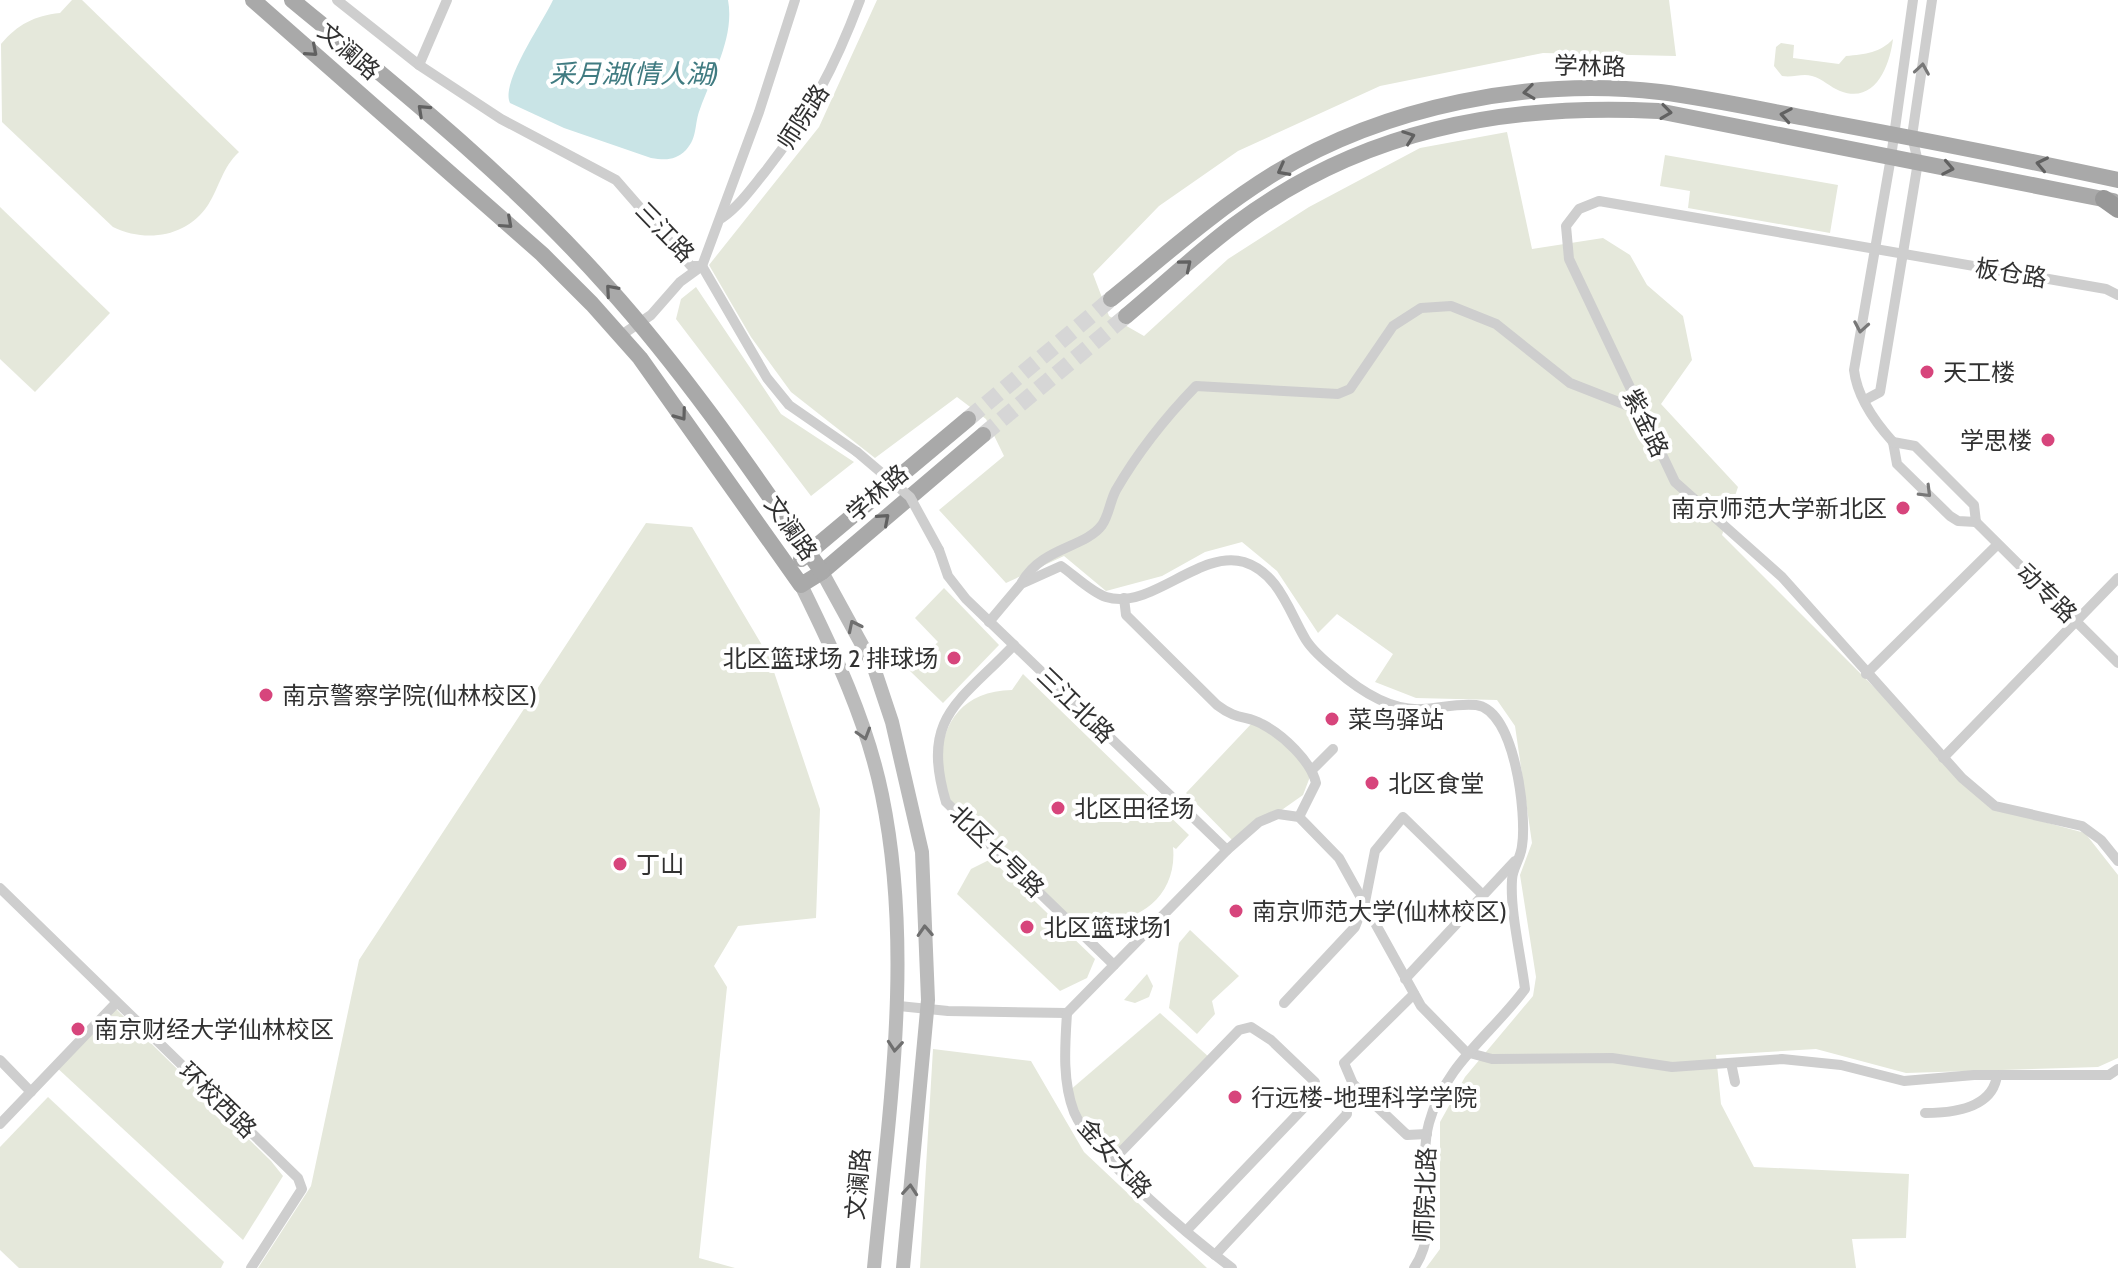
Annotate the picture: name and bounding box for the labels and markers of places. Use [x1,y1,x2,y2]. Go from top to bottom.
place label: 天工楼 [1943,358,2015,387]
marker: 天工楼 [1918,363,1936,381]
place label: 学思楼 [1960,426,2032,455]
marker: 学思楼 [2039,431,2057,449]
place label: 南京师范大学新北区 [1671,494,1887,523]
marker: 南京师范大学新北区 [1894,499,1912,517]
place label: 北区篮球场 2 排球场 [723,644,938,673]
marker: 北区篮球场 2 排球场 [945,649,963,667]
place label: 南京警察学院(仙林校区) [282,681,537,710]
marker: 南京警察学院(仙林校区) [257,686,275,704]
place label: 菜鸟驿站 [1348,705,1444,734]
marker: 菜鸟驿站 [1323,710,1341,728]
place label: 北区食堂 [1388,769,1484,798]
marker: 北区食堂 [1363,774,1381,792]
place label: 北区田径场 [1074,794,1194,823]
marker: 北区田径场 [1049,799,1067,817]
place label: 丁山 [636,850,684,879]
marker: 丁山 [611,855,629,873]
place label: 南京师范大学(仙林校区) [1252,897,1507,926]
marker: 南京师范大学(仙林校区) [1227,902,1245,920]
place label: 北区篮球场1 [1043,913,1171,942]
marker: 北区篮球场1 [1018,918,1036,936]
place label: 南京财经大学仙林校区 [94,1015,334,1044]
marker: 南京财经大学仙林校区 [69,1020,87,1038]
place label: 行远楼-地理科学学院 [1251,1083,1477,1112]
marker: 行远楼-地理科学学院 [1226,1088,1244,1106]

